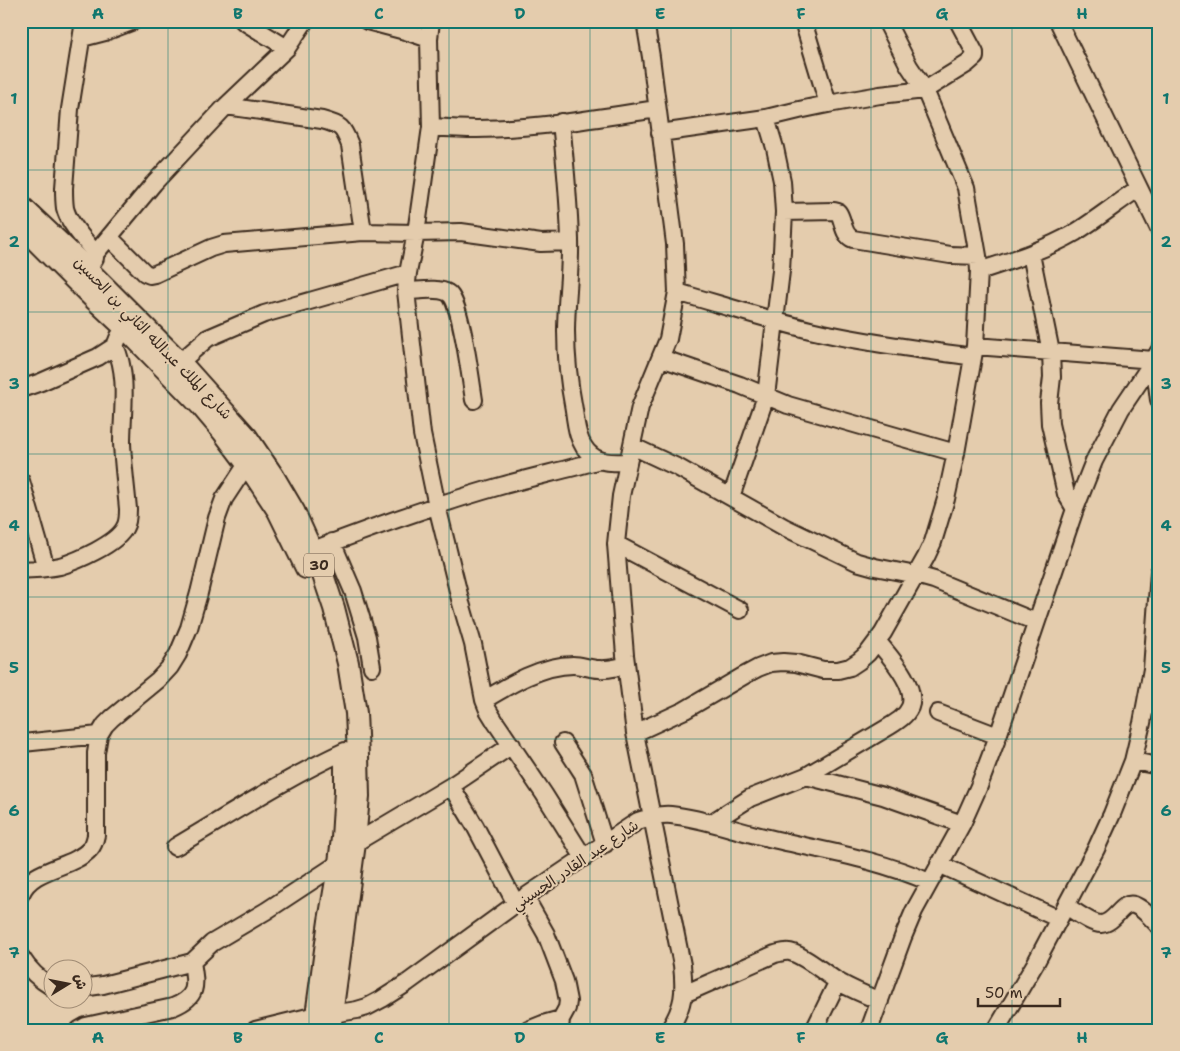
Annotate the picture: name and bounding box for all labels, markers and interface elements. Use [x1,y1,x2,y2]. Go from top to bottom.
text: A [92,3,104,24]
text: B [233,3,243,24]
text: C [374,3,384,24]
text: D [514,3,526,24]
text: E [655,3,665,24]
text: F [796,3,806,24]
text: G [936,3,949,24]
text: H [1076,3,1088,24]
text: 1 [10,88,18,109]
text: 1 [1162,88,1170,109]
text: 2 [8,231,20,252]
text: 2 [1160,231,1172,252]
street label: شارع الملك عبدالله الثاني بن الحسين [68,252,236,426]
text: 3 [8,373,20,394]
text: 3 [1160,373,1172,394]
text: 4 [8,515,20,536]
text: 4 [1160,515,1172,536]
road number: 30 [304,554,334,576]
text: 5 [9,657,19,678]
text: 5 [1161,657,1171,678]
text: 6 [8,800,20,821]
text: 6 [1160,800,1172,821]
street label: شارع عبد القادر الحسيني [508,815,644,917]
text: 7 [8,942,20,963]
text: 7 [1160,942,1172,963]
north arrow [42,958,92,1008]
text: ش [71,973,91,991]
scale bar [978,976,1060,1008]
text: 50 m [985,983,1023,1003]
text: A [92,1027,104,1048]
text: B [233,1027,243,1048]
text: C [374,1027,384,1048]
text: D [514,1027,526,1048]
text: E [655,1027,665,1048]
text: F [796,1027,806,1048]
text: G [936,1027,949,1048]
text: H [1076,1027,1088,1048]

